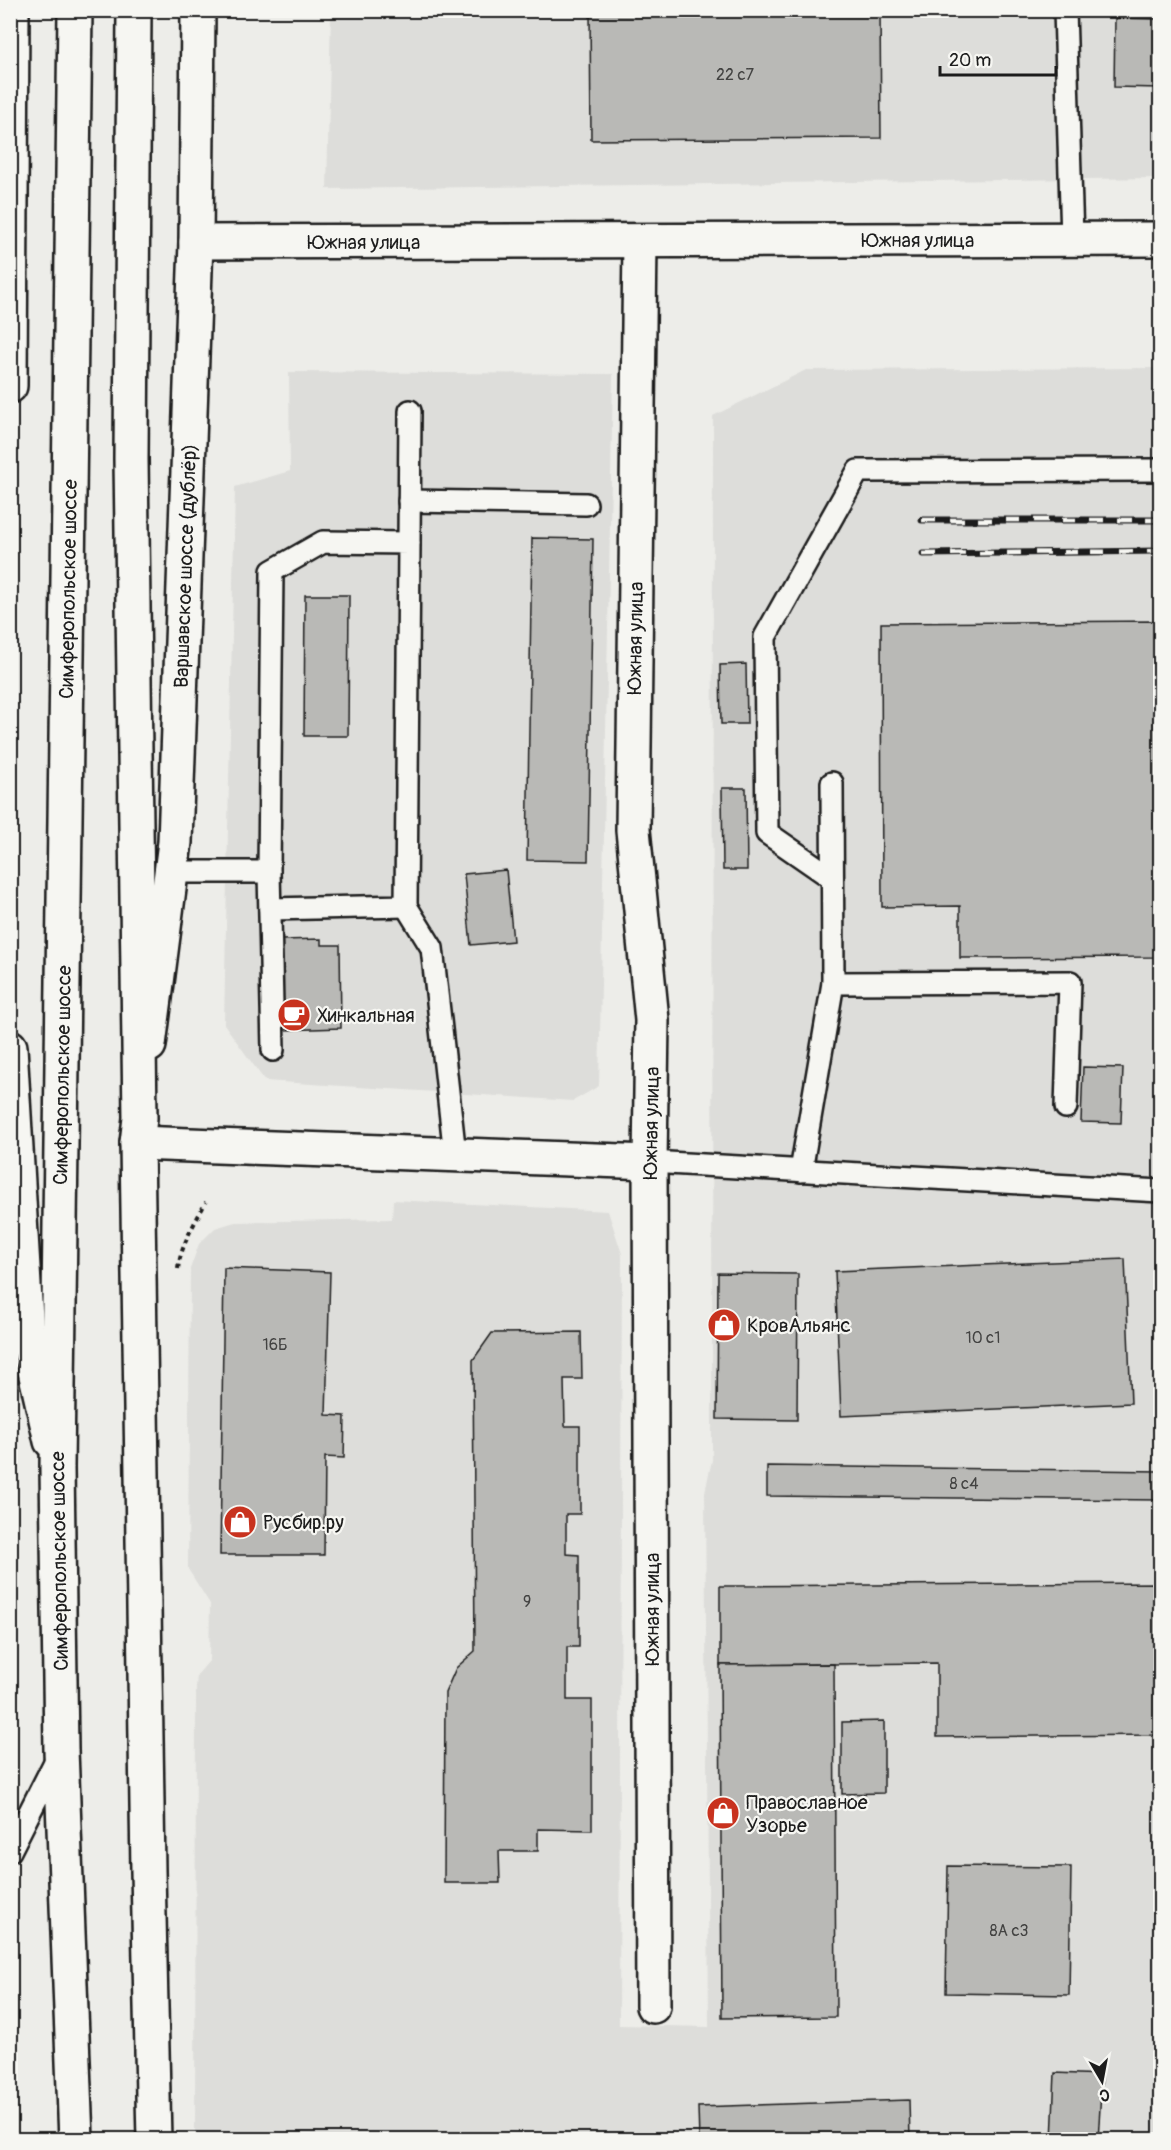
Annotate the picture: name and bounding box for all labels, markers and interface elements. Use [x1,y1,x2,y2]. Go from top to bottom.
scale bar [940,39,1056,77]
text: 20 m [949,49,991,72]
house number: 22 с7 [716,65,755,85]
street label: Южная улица [862,228,974,253]
street label: Южная улица [308,230,420,255]
street label: Варшавское шоссе (дублёр) [169,443,202,689]
street label: Симферопольское шоссе [54,479,83,699]
street label: Южная улица [622,581,649,695]
street label: Симферопольское шоссе [48,965,77,1185]
cafe icon: Хинкальная [276,997,312,1033]
place label: Хинкальная [317,1003,415,1028]
street label: Южная улица [638,1066,665,1180]
shop icon: КровАльянс [706,1307,742,1343]
place label: КровАльянс [747,1313,851,1338]
house number: 10 с1 [965,1328,1001,1348]
house number: 16Б [262,1335,288,1355]
street label: Симферопольское шоссе [45,1451,74,1671]
house number: 8 с4 [950,1474,978,1494]
shop icon: Русбир.ру [222,1504,258,1540]
place label: Русбир.ру [263,1510,344,1535]
street label: Южная улица [640,1553,665,1665]
house number: 9 [523,1592,531,1612]
place label: Православное Узорье [746,1790,868,1838]
shop icon: Православное Узорье [705,1795,741,1831]
house number: 8А с3 [990,1921,1029,1941]
north arrow [1072,2051,1132,2111]
text: С [1098,2084,1111,2106]

